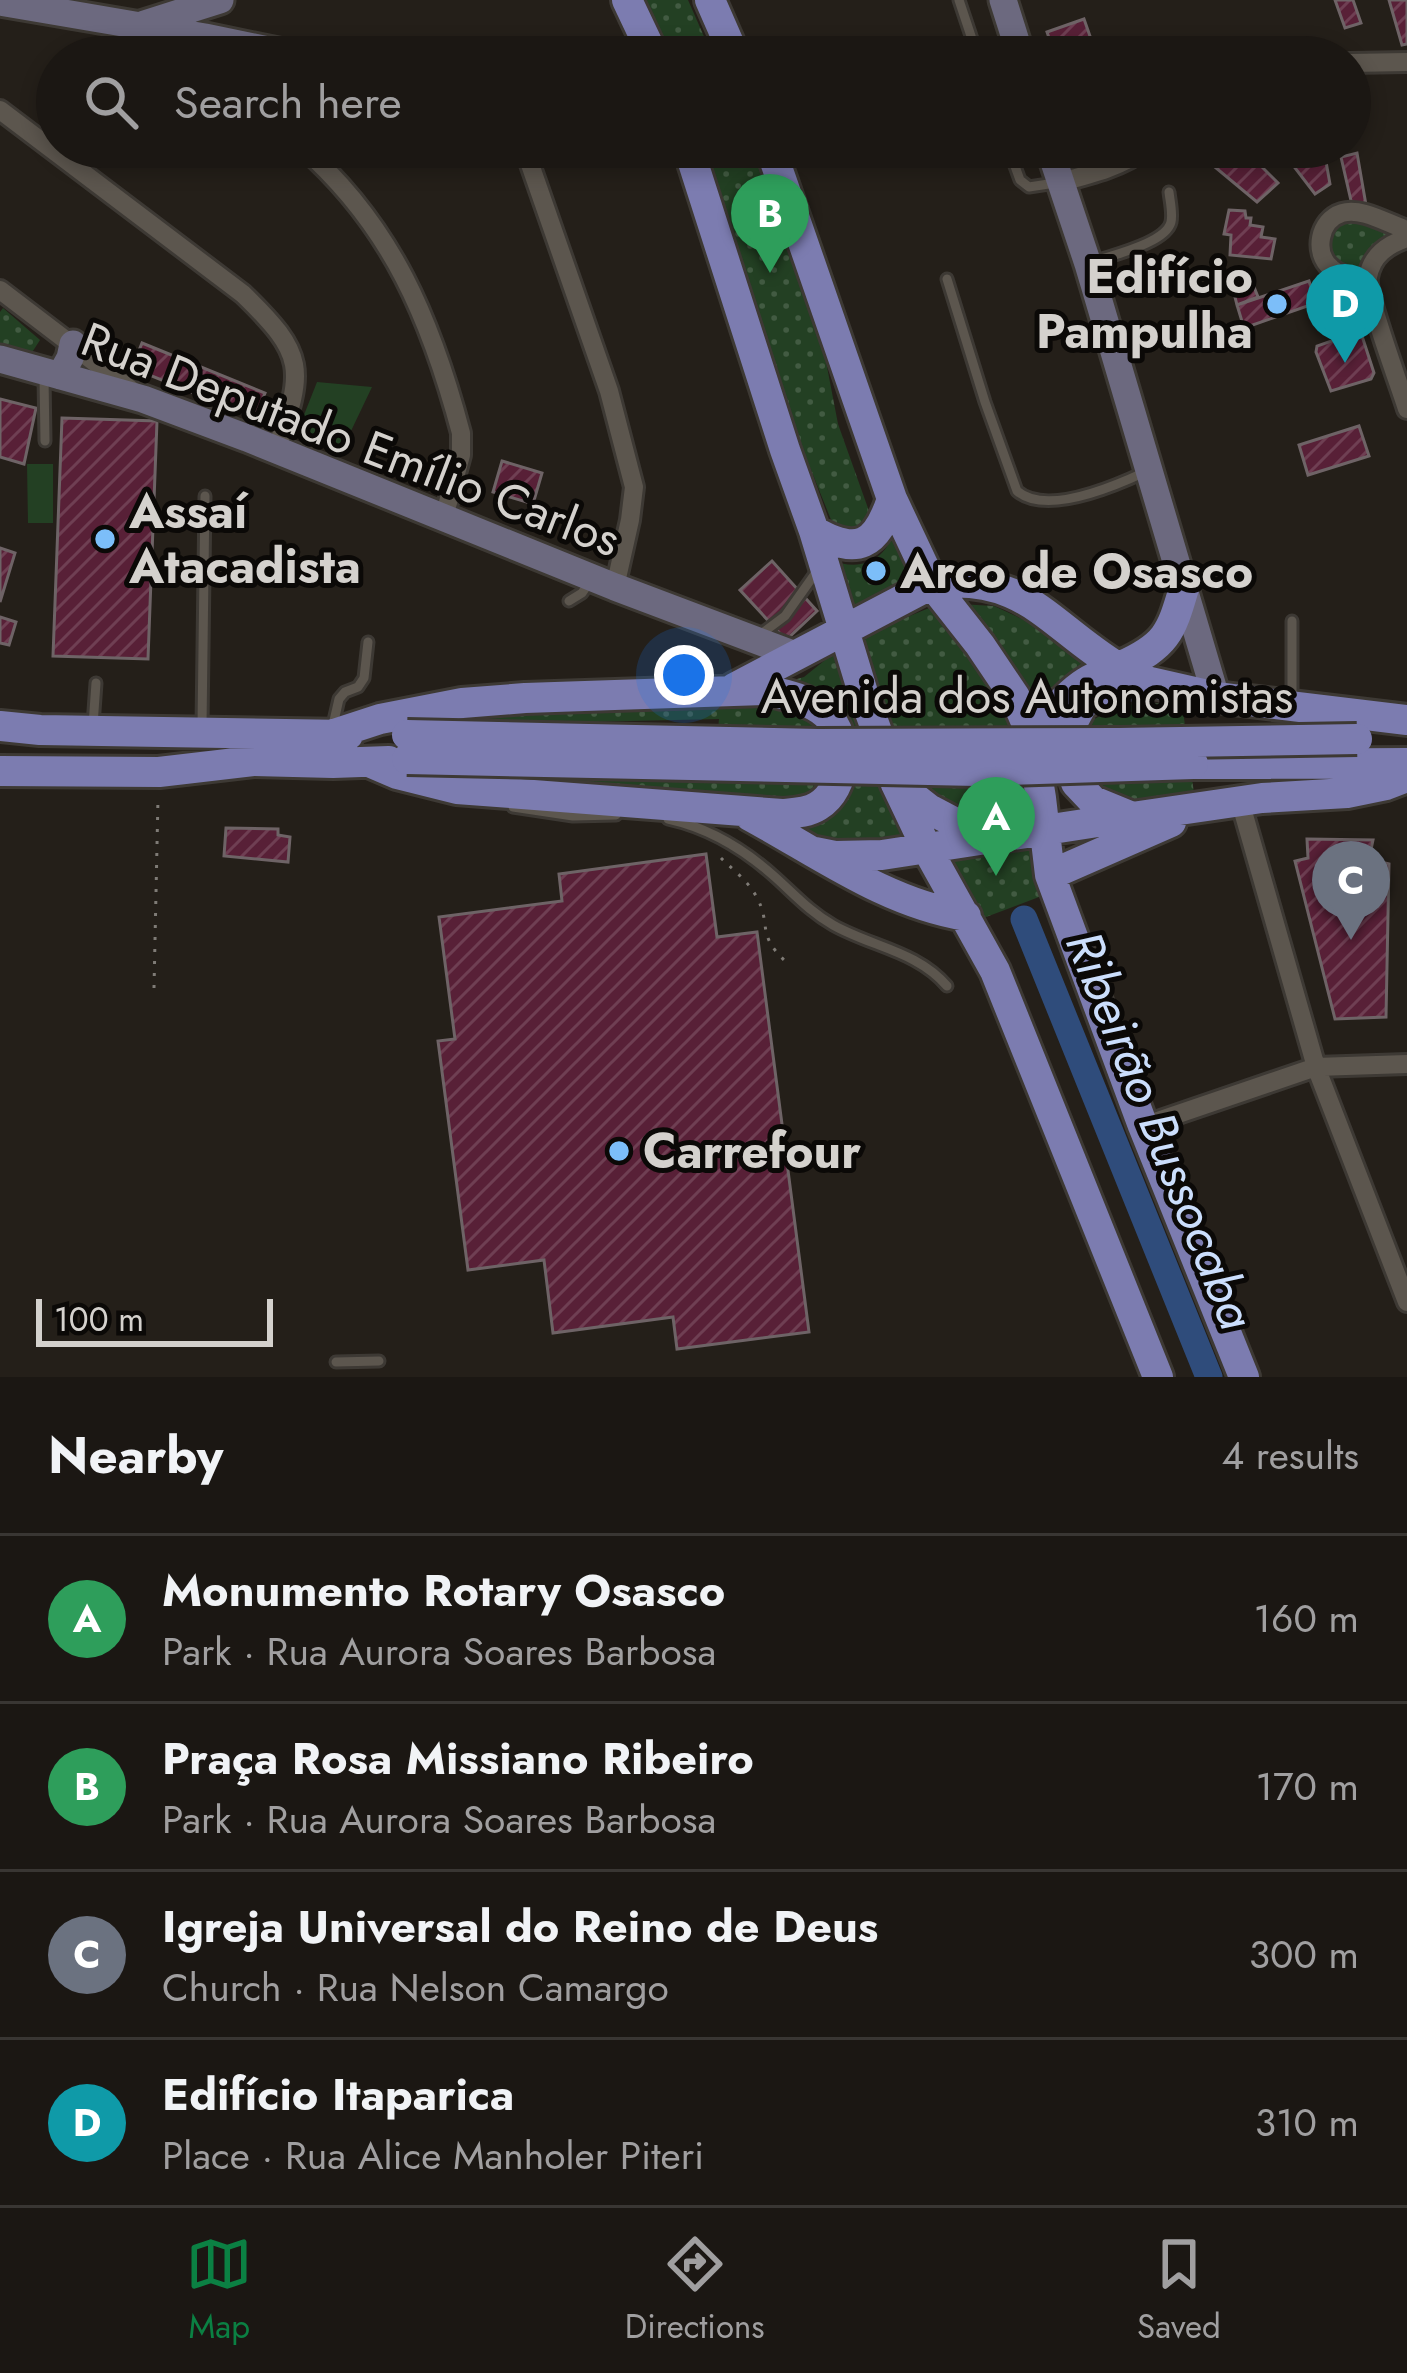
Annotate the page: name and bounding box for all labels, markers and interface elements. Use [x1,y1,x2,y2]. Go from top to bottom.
search box [36,36,1371,168]
icon: search [78,69,144,135]
text: Search here [174,70,402,135]
pin: B [731,174,809,273]
place label: Edifício Pampulha [1036,242,1253,366]
pin: D [1306,264,1384,363]
marker: Edifício Pampulha [1264,291,1290,317]
street label: Rua Deputado Emílio Carlos [72,305,630,574]
place label: Assaí Atacadista [128,477,361,601]
marker: Assaí Atacadista [92,526,118,552]
place label: Arco de Osasco [899,537,1253,606]
marker: Arco de Osasco [863,558,889,584]
your location [654,645,714,705]
street label: Avenida dos Autonomistas [761,662,1293,731]
pin: A [957,777,1035,876]
pin: C [1312,841,1390,940]
water label: Ribeirão Bussocaba [1047,920,1275,1340]
place label: Carrefour [643,1117,861,1186]
marker: Carrefour [606,1138,632,1164]
scale bar [36,1293,273,1346]
text: 100 m [54,1296,144,1343]
text: Nearby [48,1418,223,1492]
text: 4 results [1221,1427,1359,1484]
text: Monumento Rotary Osasco [162,1558,725,1623]
text: A [73,1590,101,1647]
text: 160 m [1253,1590,1359,1647]
text: Park · Rua Aurora Soares Barbosa [162,1623,716,1680]
text: Praça Rosa Missiano Ribeiro [162,1726,754,1791]
text: B [74,1758,100,1815]
text: 170 m [1255,1758,1359,1815]
text: Park · Rua Aurora Soares Barbosa [162,1791,716,1848]
text: Igreja Universal do Reino de Deus [162,1894,878,1959]
text: C [73,1926,101,1983]
text: 300 m [1249,1926,1359,1983]
text: Church · Rua Nelson Camargo [162,1959,669,2016]
text: Edifício Itaparica [162,2062,514,2127]
text: D [73,2094,101,2151]
text: 310 m [1255,2094,1359,2151]
text: Place · Rua Alice Manholer Piteri [162,2127,704,2184]
tab: Map [186,2231,252,2350]
tab: Directions [625,2231,765,2350]
tab: Saved [1137,2231,1221,2350]

